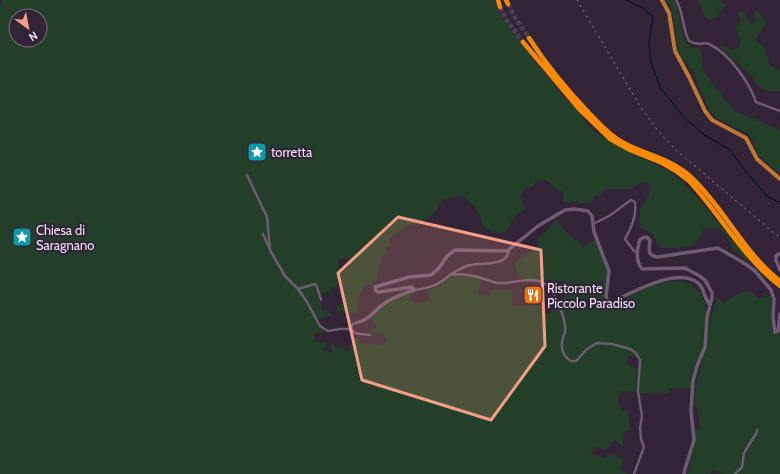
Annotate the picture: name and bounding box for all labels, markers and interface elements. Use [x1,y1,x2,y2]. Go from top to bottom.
north arrow [8,8,48,48]
text: N [26,28,40,44]
place icon: torretta [246,141,268,163]
place label: torretta [271,144,313,160]
place label: Chiesa di Saragnano [36,222,95,253]
place icon: Chiesa di Saragnano [11,226,33,248]
place label: Ristorante Piccolo Paradiso [547,280,635,311]
restaurant icon: Ristorante Piccolo Paradiso [522,284,544,306]

